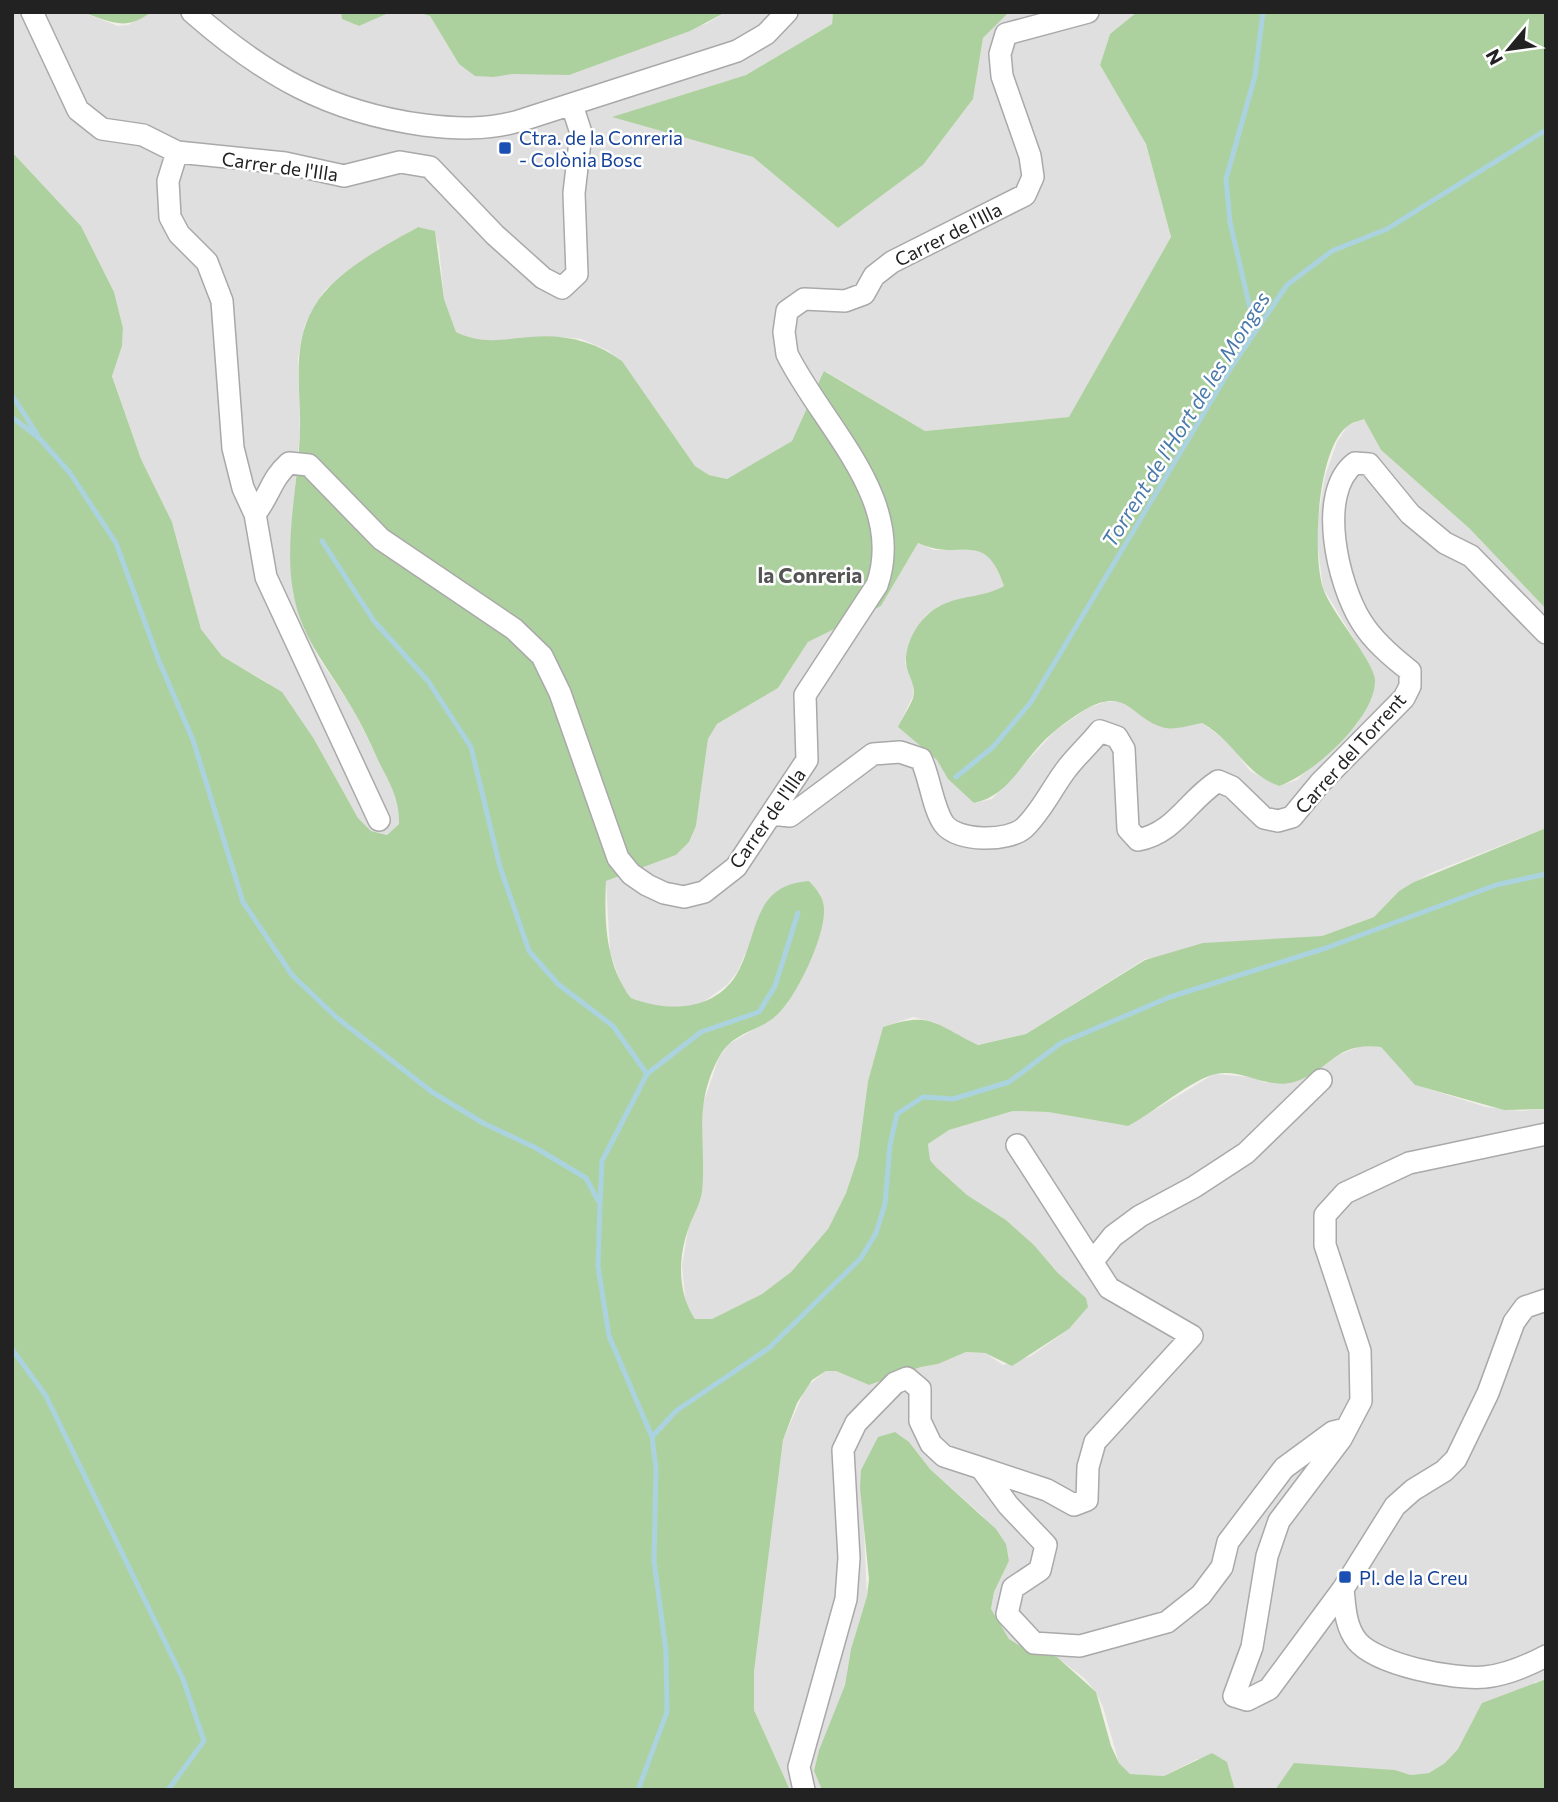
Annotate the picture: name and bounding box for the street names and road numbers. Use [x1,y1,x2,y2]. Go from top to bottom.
street label: Carrer de l'Illa [220,146,340,186]
street label: Carrer de l'Illa [891,197,1005,271]
street label: Carrer del Torrent [1290,688,1410,818]
street label: Carrer de l'Illa [724,763,810,873]

